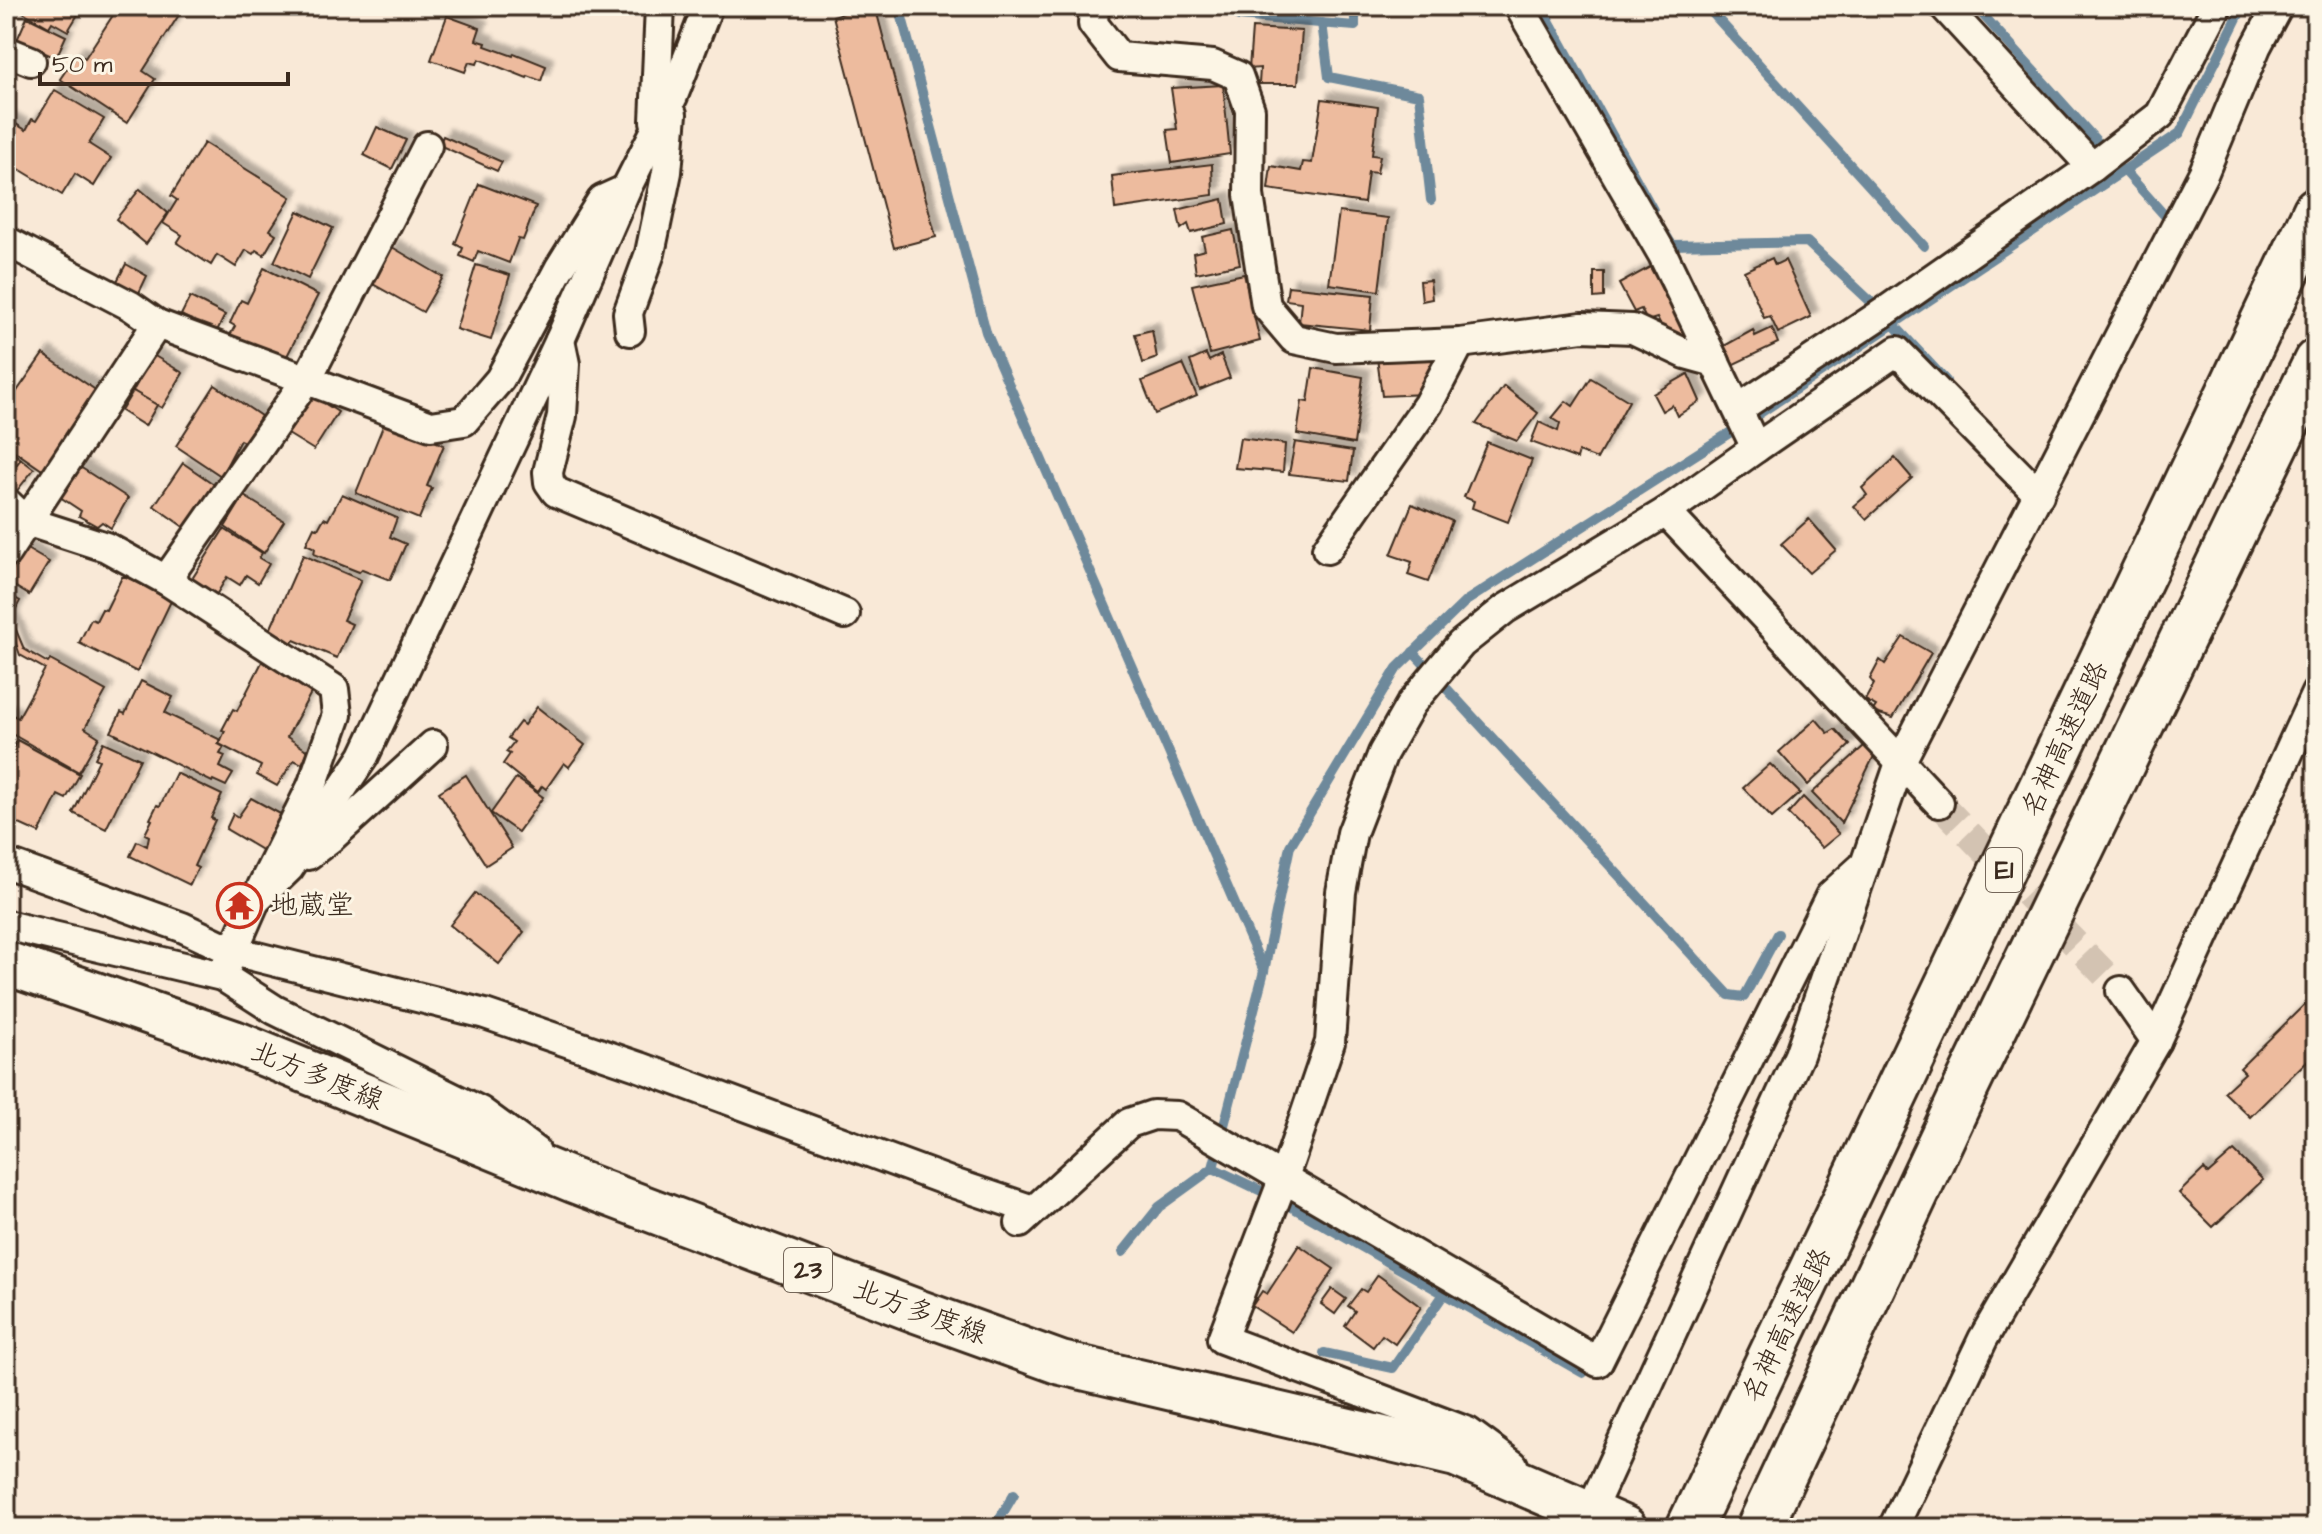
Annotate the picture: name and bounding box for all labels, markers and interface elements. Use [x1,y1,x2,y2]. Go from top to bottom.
scale bar [40,36,288,86]
text: 50 m [52,48,113,82]
street label: 名神高速道路 [2012,655,2118,823]
road number: E1 [1986,848,2022,892]
temple icon: 地蔵堂 [215,881,263,929]
place label: 地蔵堂 [270,886,354,925]
street label: 北方多度線 [245,1032,389,1120]
street label: 名神高速道路 [1733,1241,1841,1409]
road number: 23 [784,1248,832,1292]
street label: 北方多度線 [848,1270,992,1354]

